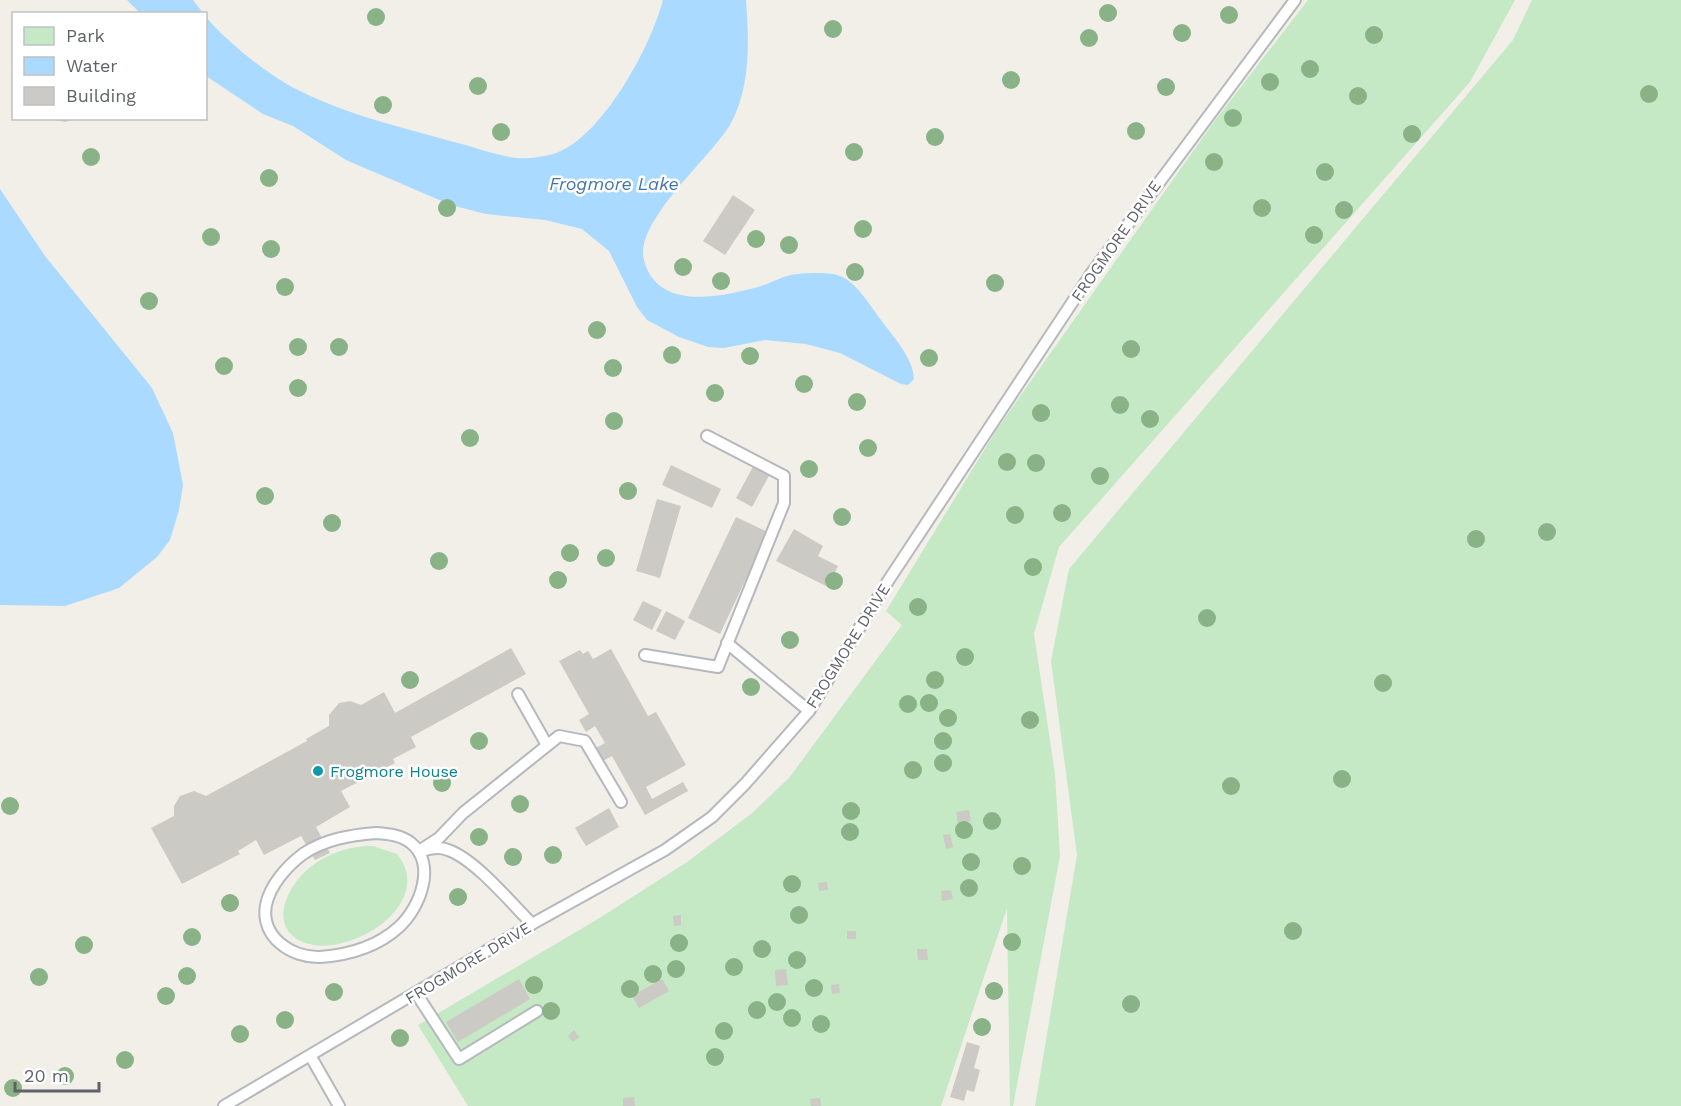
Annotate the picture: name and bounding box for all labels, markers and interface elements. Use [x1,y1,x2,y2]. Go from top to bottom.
legend [12,12,207,120]
text: Park [66,25,105,46]
text: Water [66,55,118,76]
text: Building [66,85,136,106]
water label: Frogmore Lake [549,173,679,194]
street label: FROGMORE DRIVE [1067,177,1165,305]
street label: FROGMORE DRIVE [802,580,894,712]
place label: Frogmore House [330,762,458,781]
marker: Frogmore House [311,764,325,778]
street label: FROGMORE DRIVE [402,918,534,1008]
scale bar [15,1055,99,1093]
text: 20 m [24,1065,69,1086]

